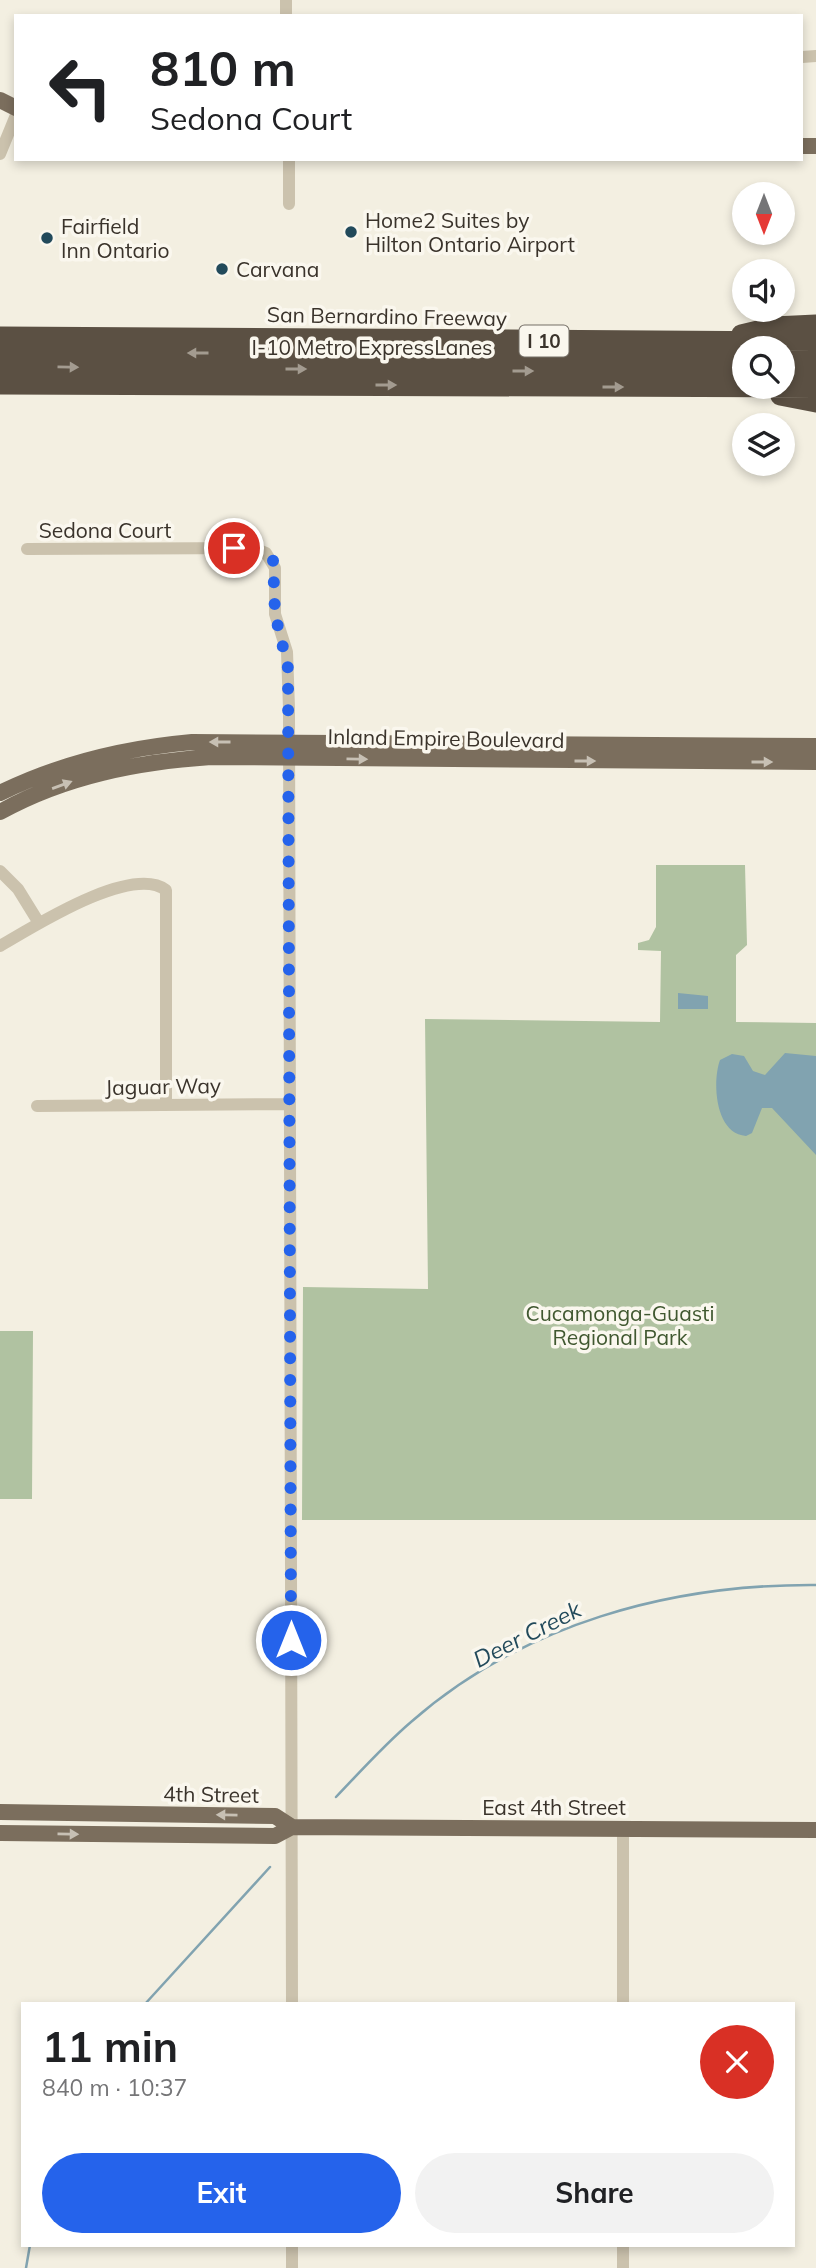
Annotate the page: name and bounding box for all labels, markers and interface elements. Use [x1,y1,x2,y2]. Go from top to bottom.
text: 810 m [150,37,296,98]
icon: left [35,42,126,133]
text: Sedona Court [150,98,352,138]
north arrow [732,182,794,245]
map controls [732,182,795,476]
place label: Home2 Suites by Hilton Ontario Airport [365,207,575,257]
place label: Fairfield Inn Ontario [61,213,170,263]
marker: Home2 Suites by Hilton Ontario Airport [343,224,359,240]
marker: Fairfield Inn Ontario [39,230,55,246]
place label: Carvana [236,256,319,282]
button: sound [732,259,795,322]
marker: Carvana [214,261,230,277]
street label: San Bernardino Freeway [267,301,507,331]
road number: I 10 [520,326,568,356]
street label: I-10 Metro ExpressLanes [252,334,492,360]
button: search [732,336,795,399]
one-way arrow [186,347,208,359]
one-way arrow [57,361,79,373]
one-way arrow [285,363,307,375]
one-way arrow [512,365,534,377]
one-way arrow [375,380,397,391]
one-way arrow [602,381,624,393]
button: layers [732,413,795,476]
street label: Sedona Court [39,517,171,543]
pin [204,518,264,578]
icon: arrive [215,529,253,567]
street label: Inland Empire Boulevard [327,723,565,753]
one-way arrow [209,736,231,748]
one-way arrow [346,753,368,764]
one-way arrow [574,755,596,767]
one-way arrow [751,756,773,768]
one-way arrow [52,779,73,790]
street label: Jaguar Way [105,1072,221,1100]
park label: Cucamonga-Guasti Regional Park [526,1300,714,1350]
water label: Deer Creek [468,1594,587,1674]
position arrow [254,1603,328,1677]
street label: 4th Street [163,1780,259,1808]
street label: East 4th Street [482,1794,626,1820]
one-way arrow [216,1809,238,1821]
one-way arrow [57,1828,79,1840]
text: 11 min [42,2020,178,2073]
button: close [700,2025,774,2099]
text: 840 m · 10:37 [42,2073,187,2102]
button: Exit [42,2153,401,2233]
button: Share [415,2153,774,2233]

